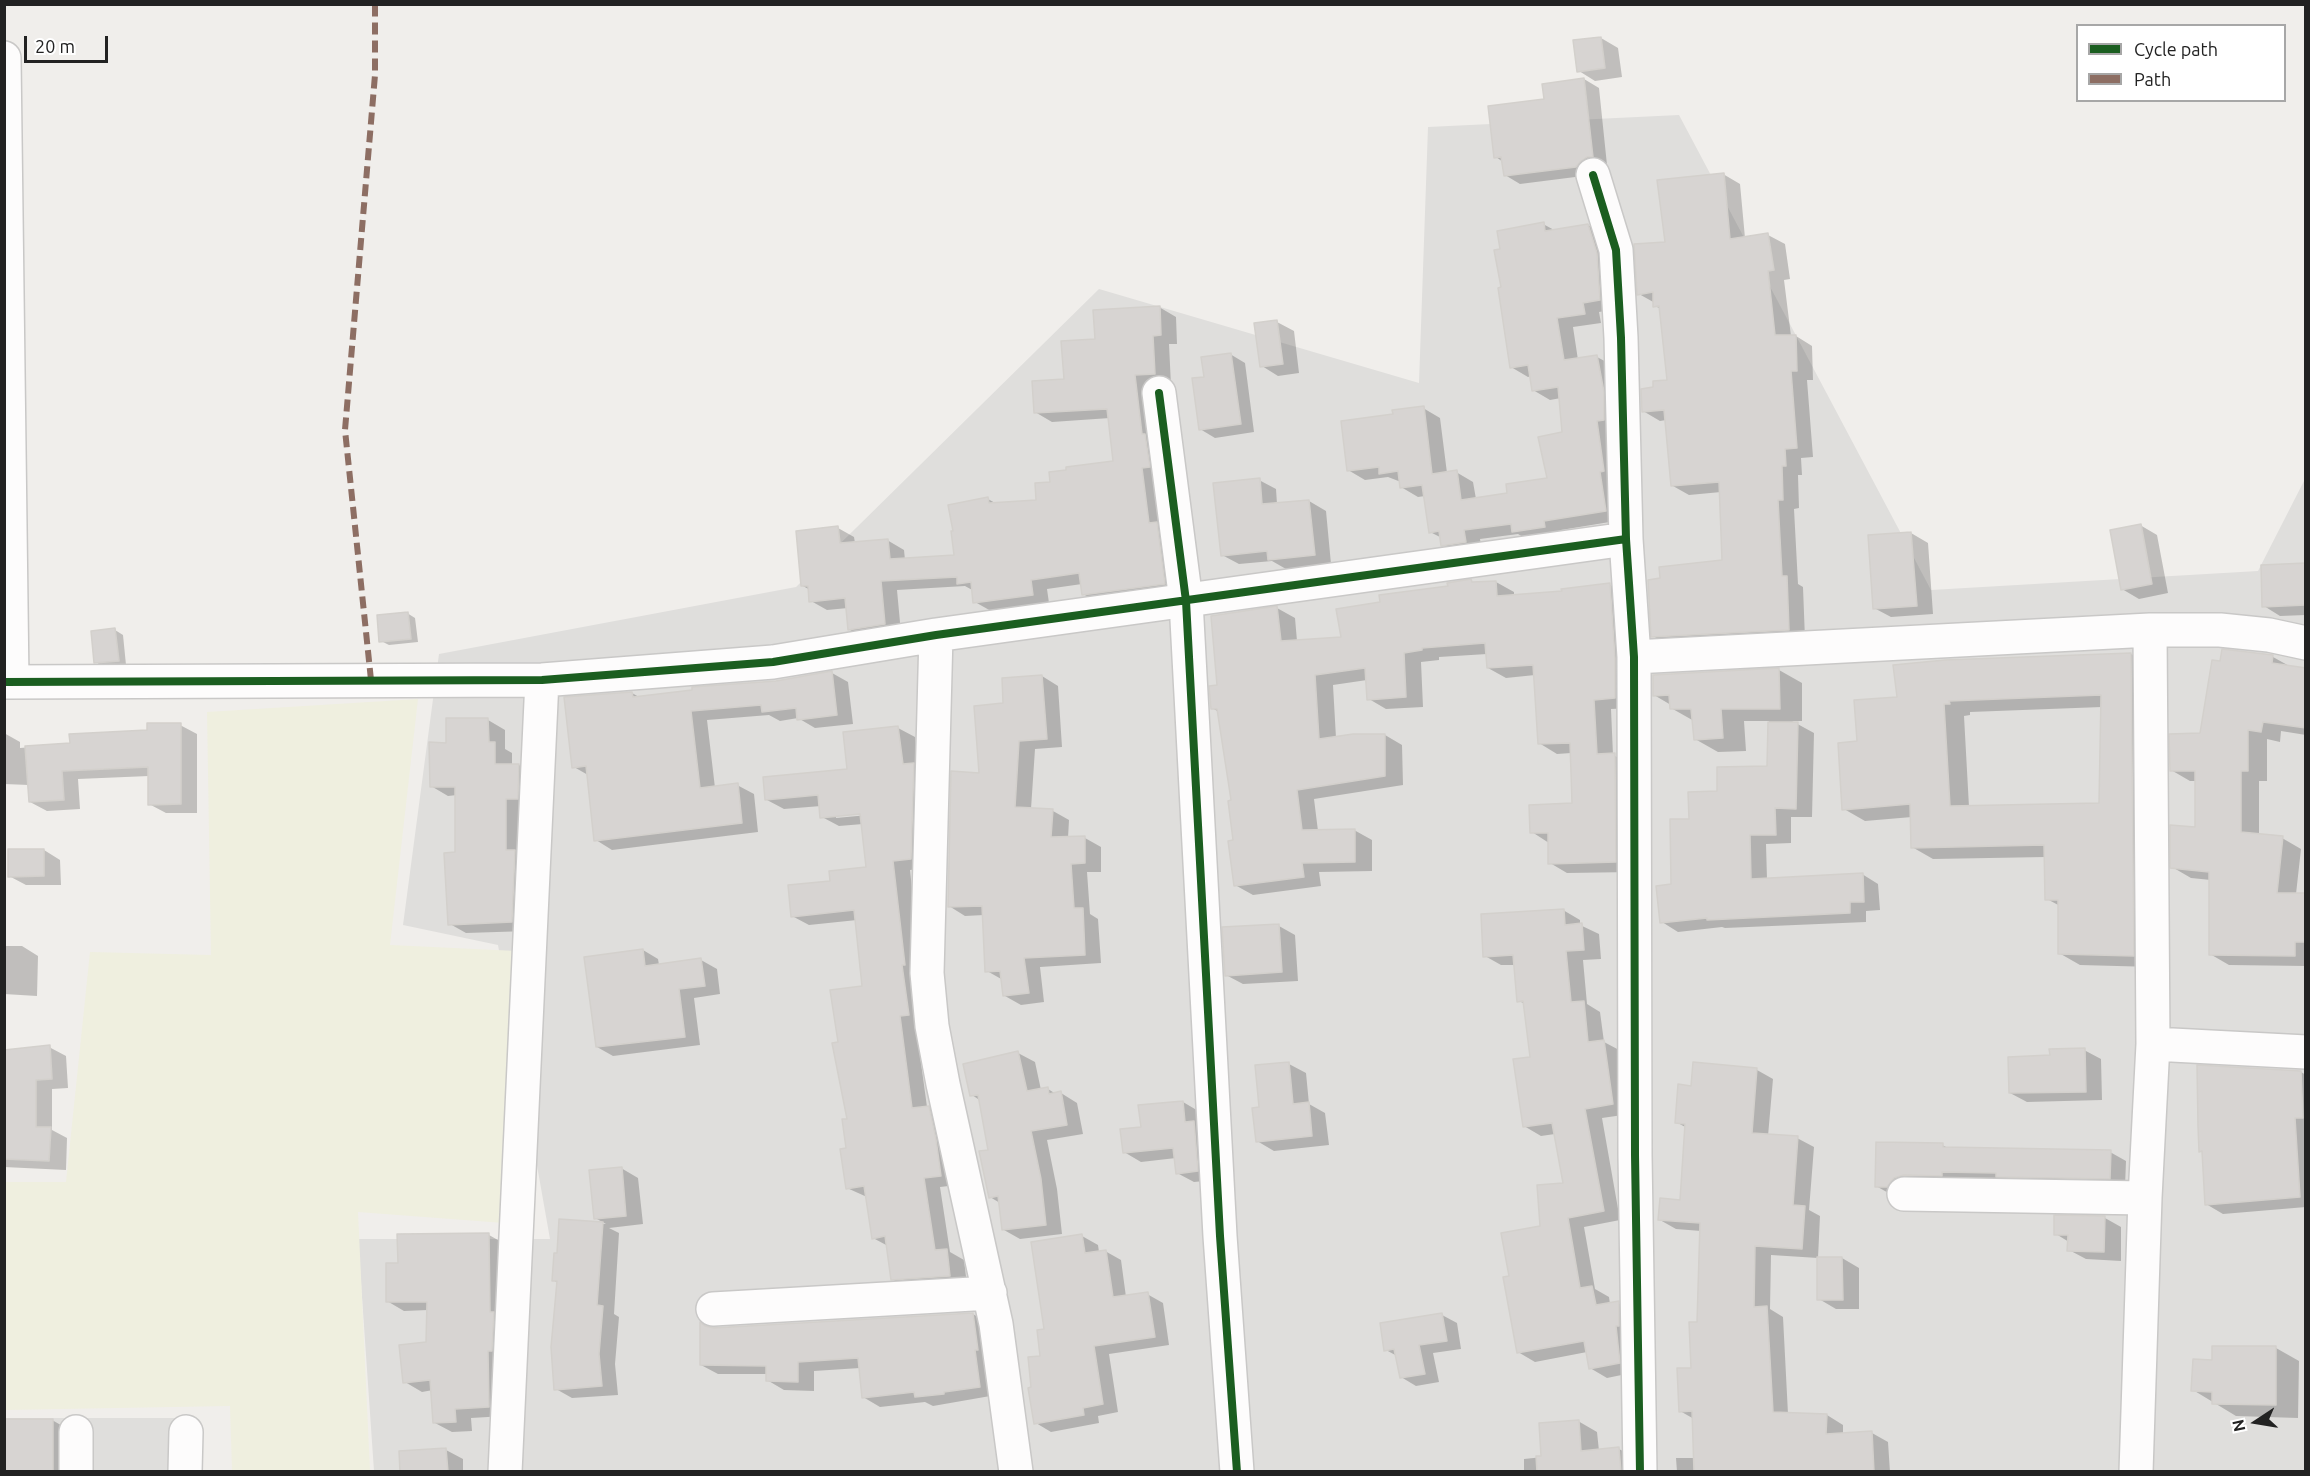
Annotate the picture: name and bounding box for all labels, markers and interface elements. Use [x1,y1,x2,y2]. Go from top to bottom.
scale bar [27,24,111,62]
legend [2076,24,2286,102]
text: 20 m [35,36,75,56]
text: Cycle path [2134,39,2218,59]
text: Path [2134,69,2171,89]
north arrow [2226,1392,2286,1452]
text: N [2228,1418,2248,1433]

